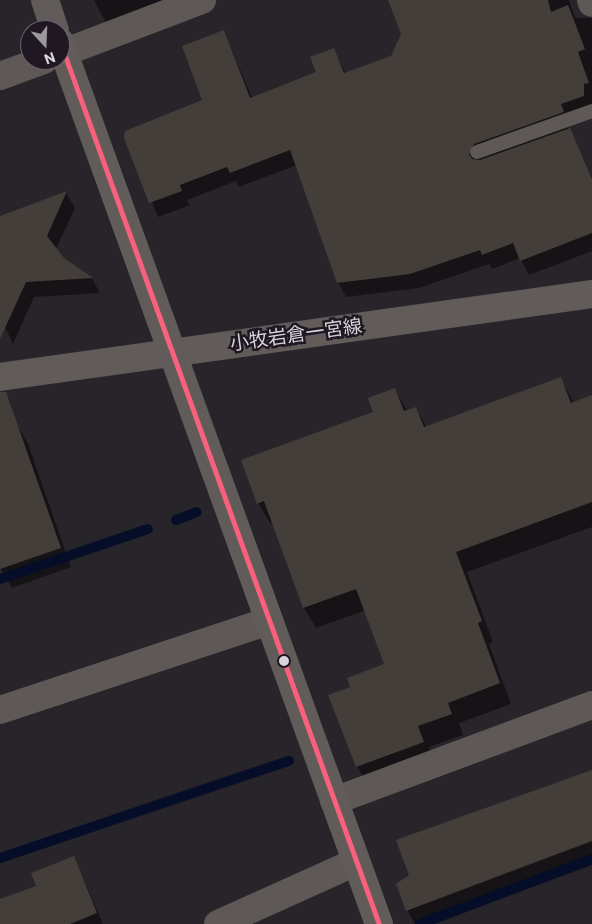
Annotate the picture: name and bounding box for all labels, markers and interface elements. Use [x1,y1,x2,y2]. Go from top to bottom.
north arrow [20,20,70,70]
text: N [42,49,58,68]
street label: 小牧岩倉一宮線 [229,313,363,355]
unlabelled marker [279,656,289,666]

